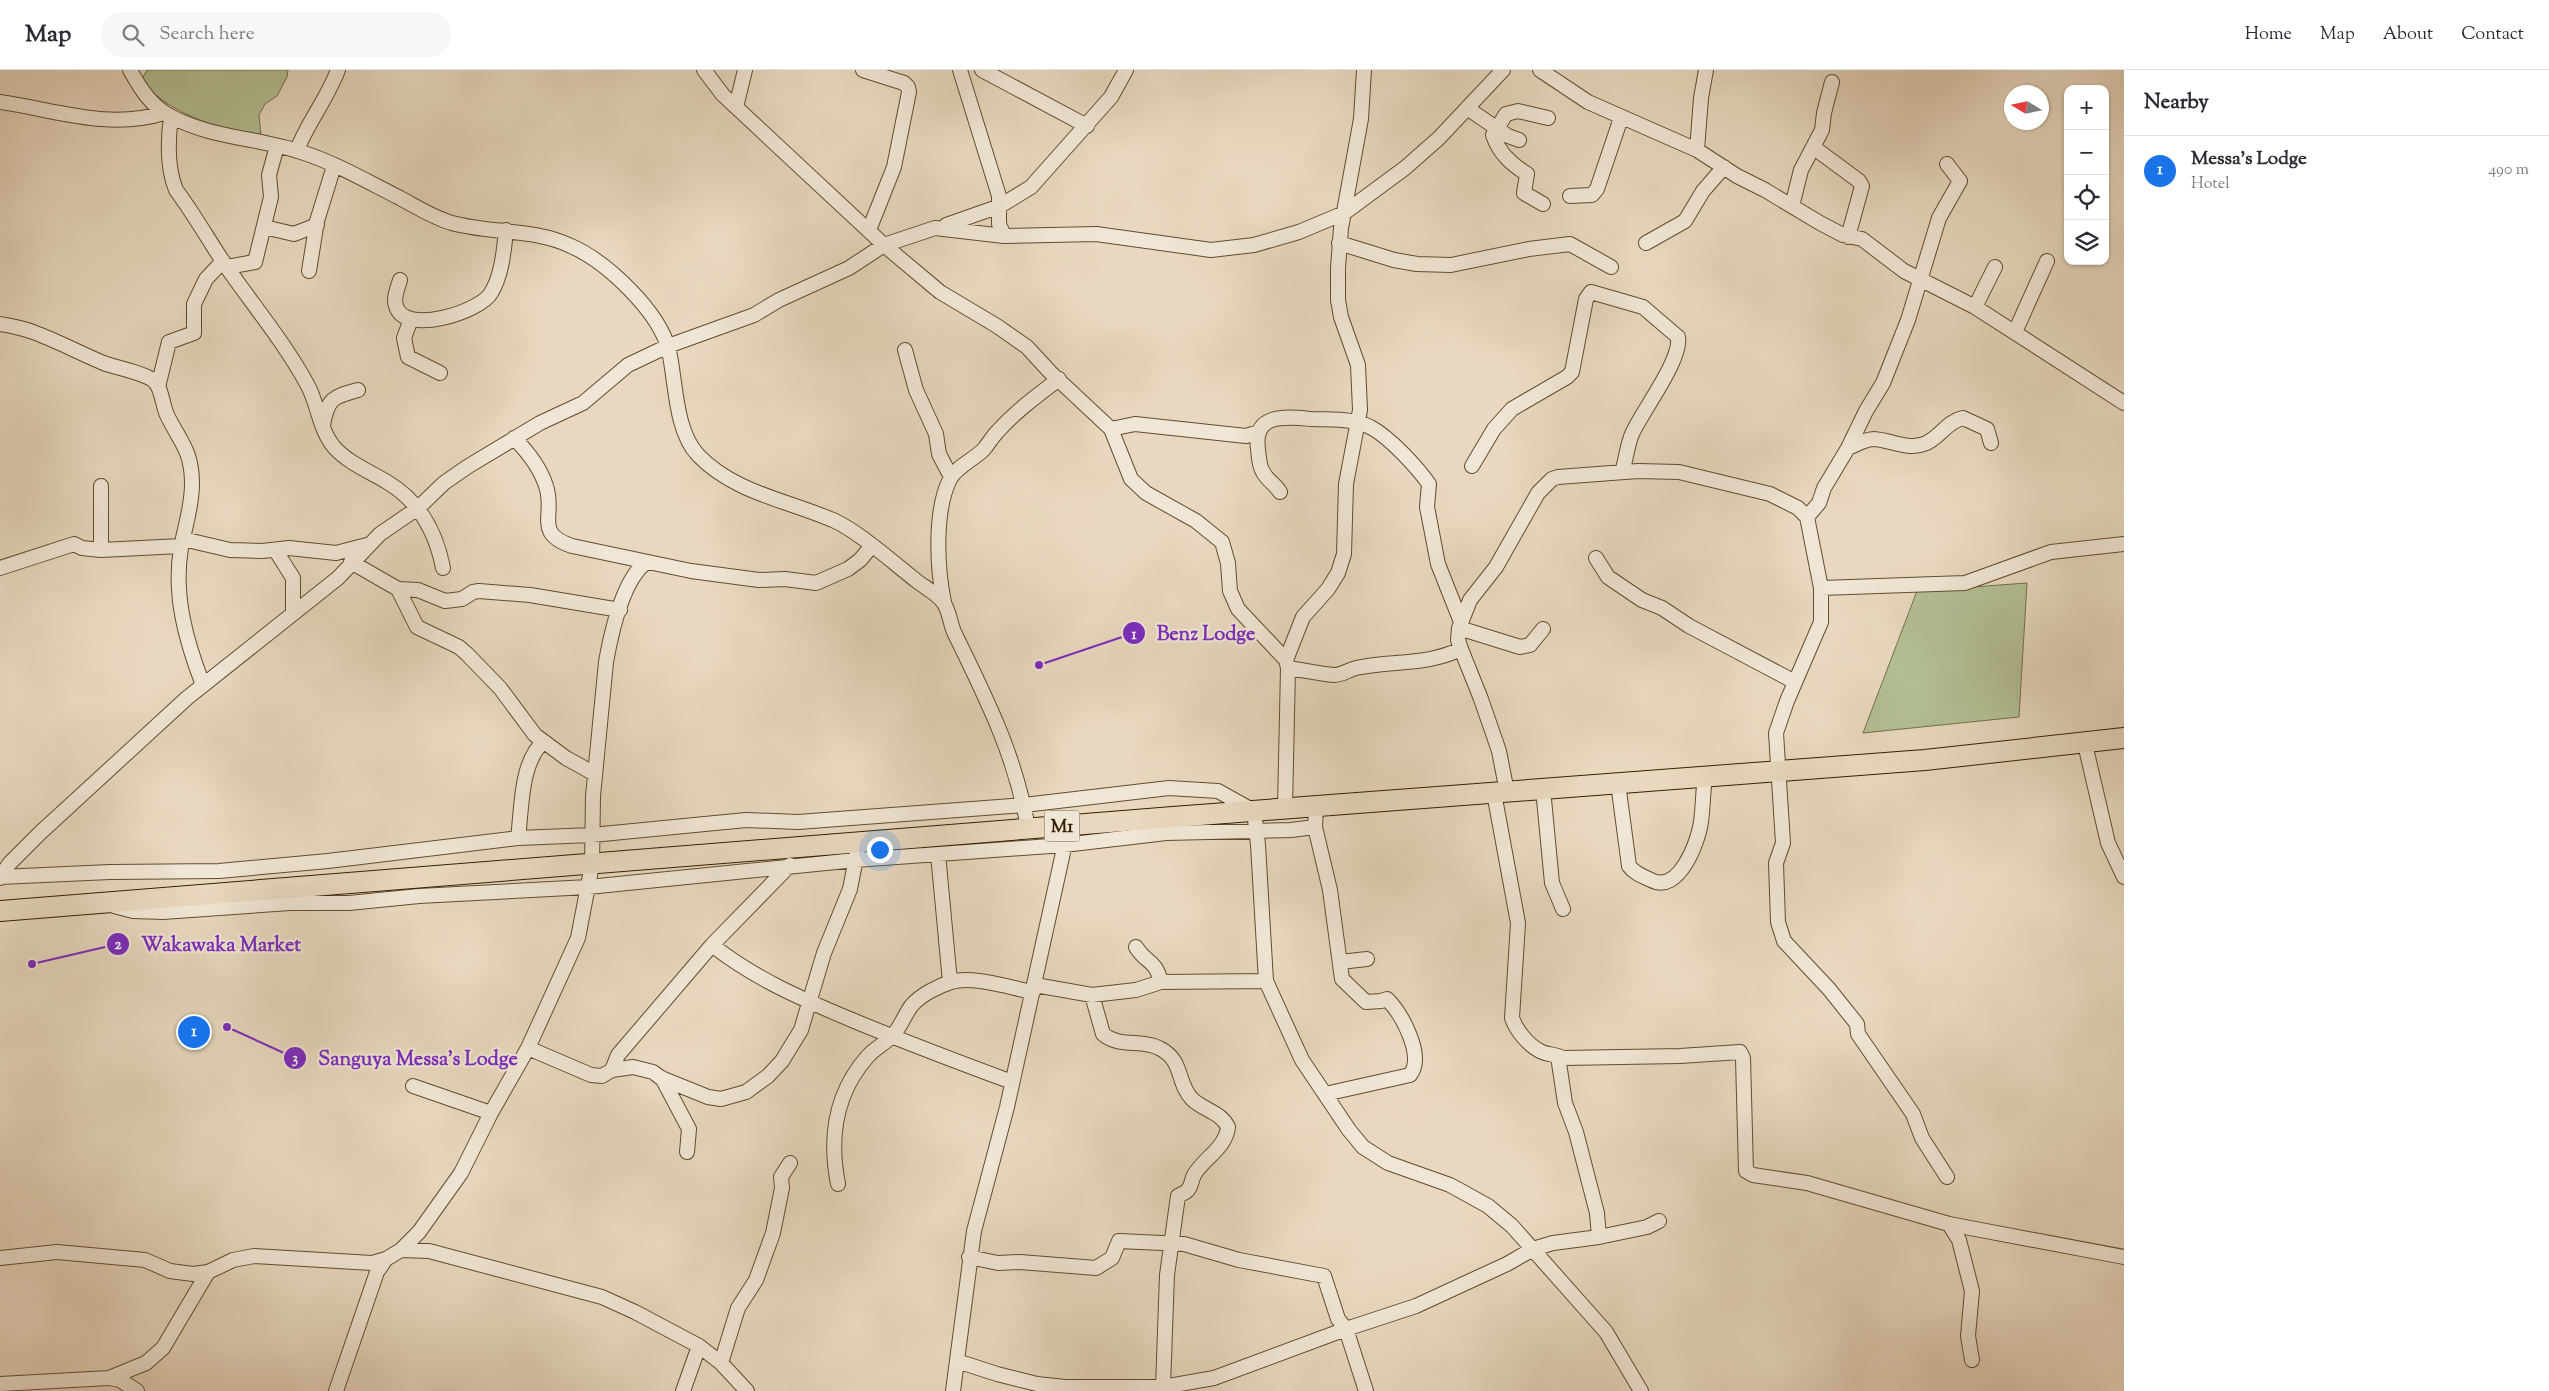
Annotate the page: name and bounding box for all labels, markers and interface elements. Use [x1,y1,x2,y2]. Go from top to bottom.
search box [101,12,451,57]
text: Map [25,18,71,52]
icon: search [119,21,147,49]
text: Search here [159,21,255,48]
text: Home [2245,22,2292,48]
text: Map [2320,22,2355,48]
text: About [2383,22,2433,48]
text: Contact [2461,22,2524,48]
north arrow [2004,85,2049,130]
map controls [2064,85,2109,265]
button: + [2064,85,2109,130]
text: Nearby [2144,88,2209,118]
button: − [2064,130,2109,175]
text: Messa's Lodge [2191,146,2307,173]
text: 1 [2157,159,2163,182]
text: 490 m [2488,159,2529,182]
text: Hotel [2191,173,2230,196]
button: locate [2064,175,2109,220]
button: layers [2064,220,2109,265]
callout: Benz Lodge [1122,616,1266,651]
text: Benz Lodge [1157,621,1255,650]
text: 1 [1131,625,1137,646]
road number: M1 [1044,810,1080,841]
your location [867,837,893,863]
callout: Wakawaka Market [106,927,311,962]
text: Wakawaka Market [141,932,301,961]
text: 2 [114,935,122,956]
pin: 1 [178,1013,210,1051]
callout: Sanguya Messa's Lodge [283,1040,527,1075]
text: Sanguya Messa's Lodge [318,1046,518,1075]
text: 3 [292,1049,298,1070]

